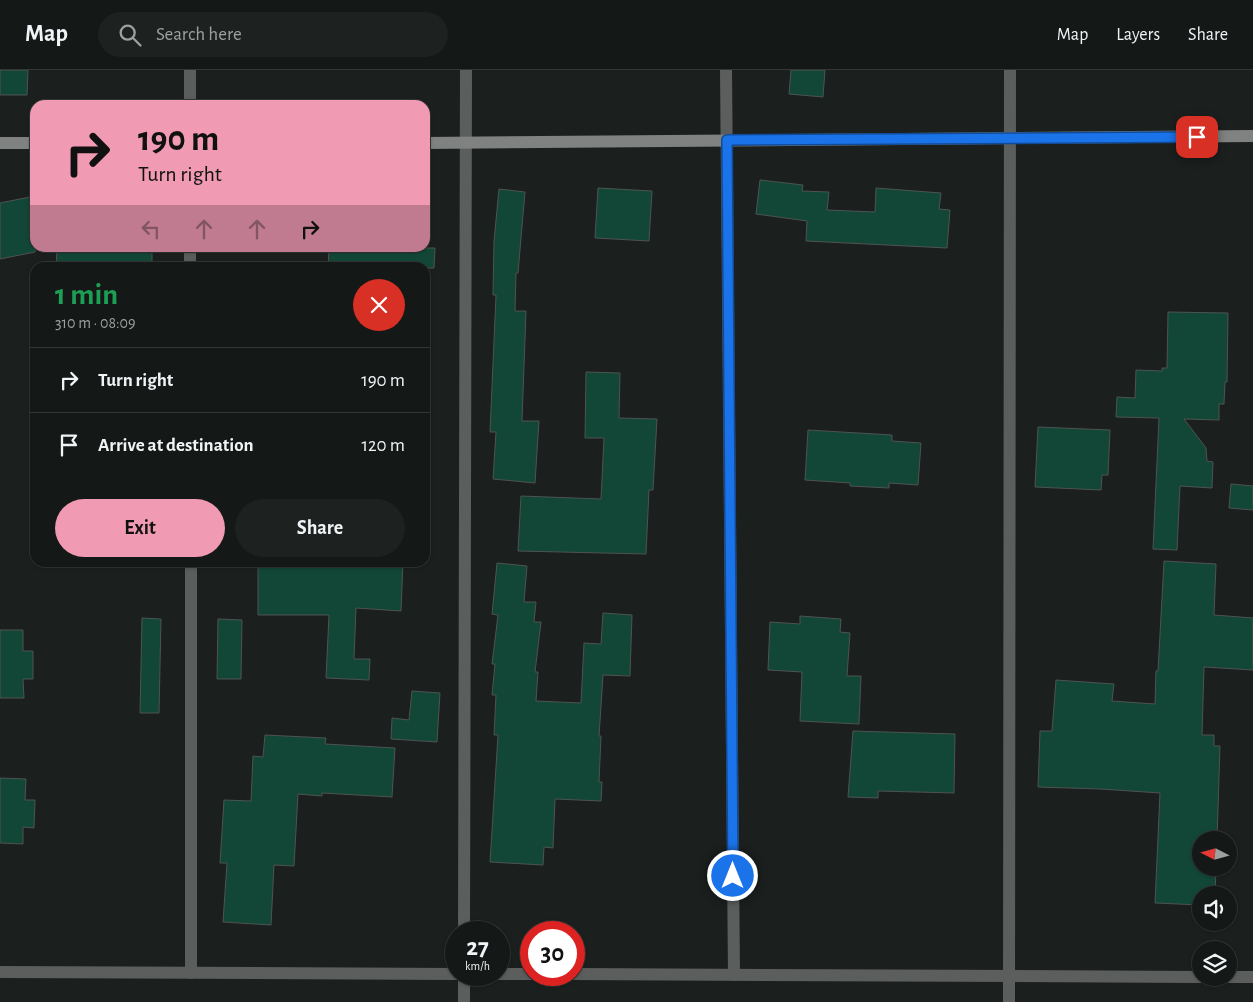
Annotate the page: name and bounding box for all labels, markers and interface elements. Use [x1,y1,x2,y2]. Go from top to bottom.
search box [98,12,448,57]
icon: search [116,21,144,49]
text: Map [25,22,68,46]
text: Search here [156,25,242,44]
text: Map [1057,26,1088,44]
text: Layers [1116,26,1160,44]
text: Share [1188,26,1228,44]
pin [1176,116,1218,158]
icon: right [55,120,120,185]
text: 190 m [138,122,219,157]
icon: arrive [1183,123,1211,151]
text: Turn right [138,163,222,185]
icon: left [137,215,165,243]
icon: ahead [190,215,218,243]
icon: ahead [243,215,271,243]
icon: right [296,215,324,243]
button: close [353,279,405,331]
text: 1 min [55,280,118,310]
text: 310 m · 08:09 [55,315,136,331]
icon: right [55,366,83,394]
text: Turn right [98,371,173,390]
text: 190 m [361,371,405,390]
icon: arrive [55,431,83,459]
text: Arrive at destination [98,436,254,455]
text: 120 m [361,436,405,455]
button: Exit [55,499,225,557]
button: Share [235,499,405,557]
north arrow [1192,831,1238,876]
map controls [1192,831,1237,986]
position arrow [706,849,758,901]
button: sound [1192,886,1237,931]
speed limit sign: 30 [520,921,585,986]
text: 27 [466,935,489,960]
button: layers [1192,941,1237,986]
text: km/h [465,960,490,972]

